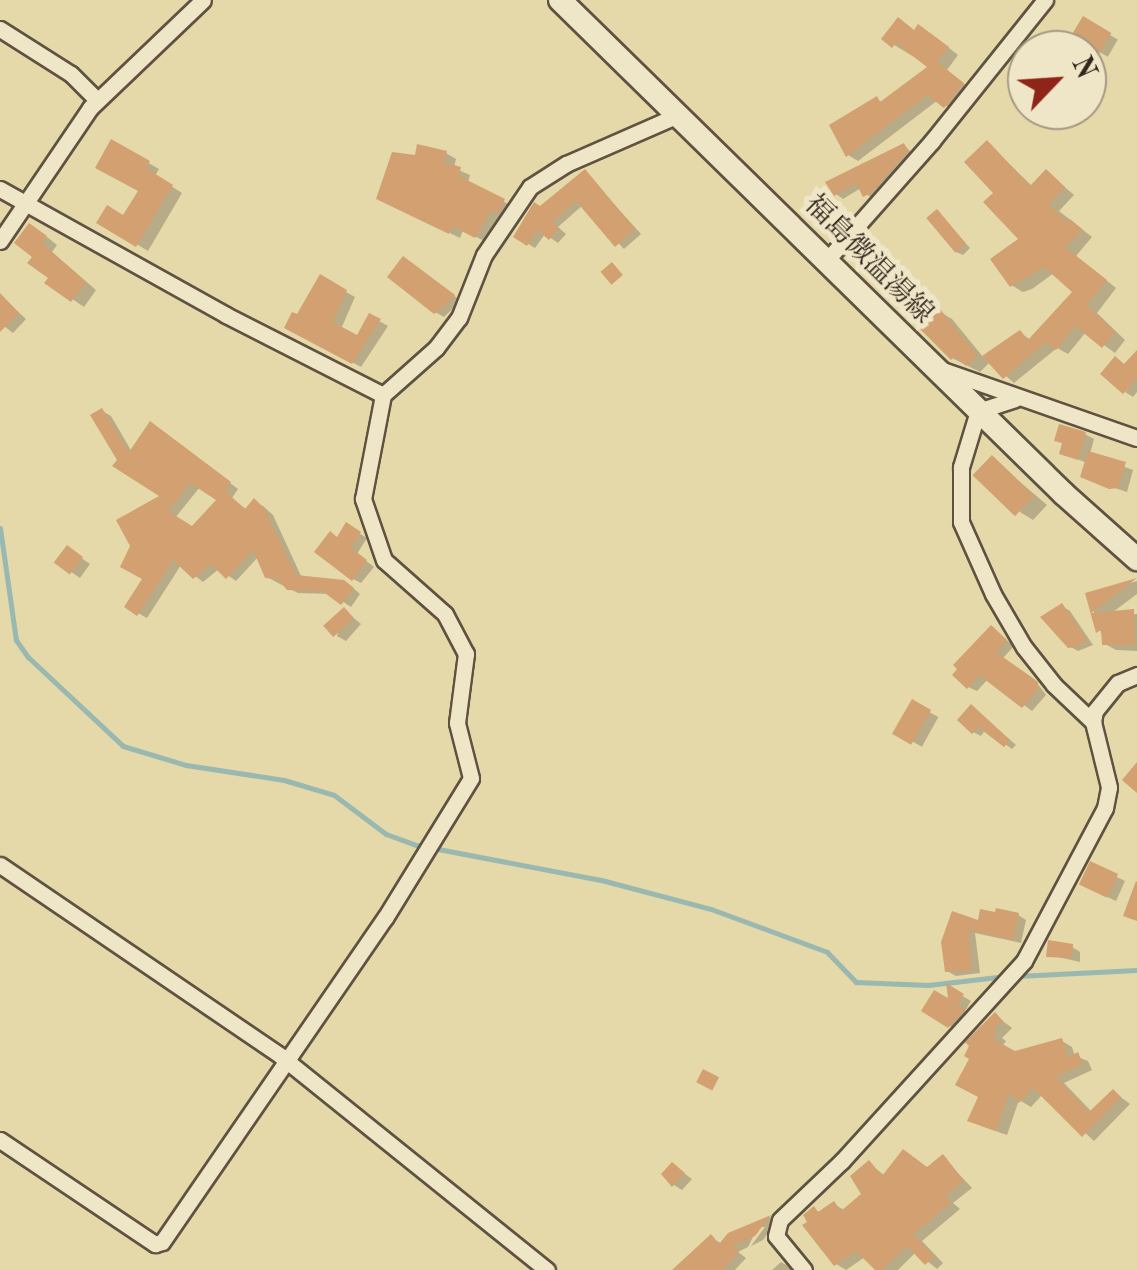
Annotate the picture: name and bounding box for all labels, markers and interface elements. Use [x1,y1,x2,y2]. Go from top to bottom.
north arrow [1007,30,1107,130]
text: N [1065,53,1100,84]
street label: 福島微温湯線 [797,189,939,331]

